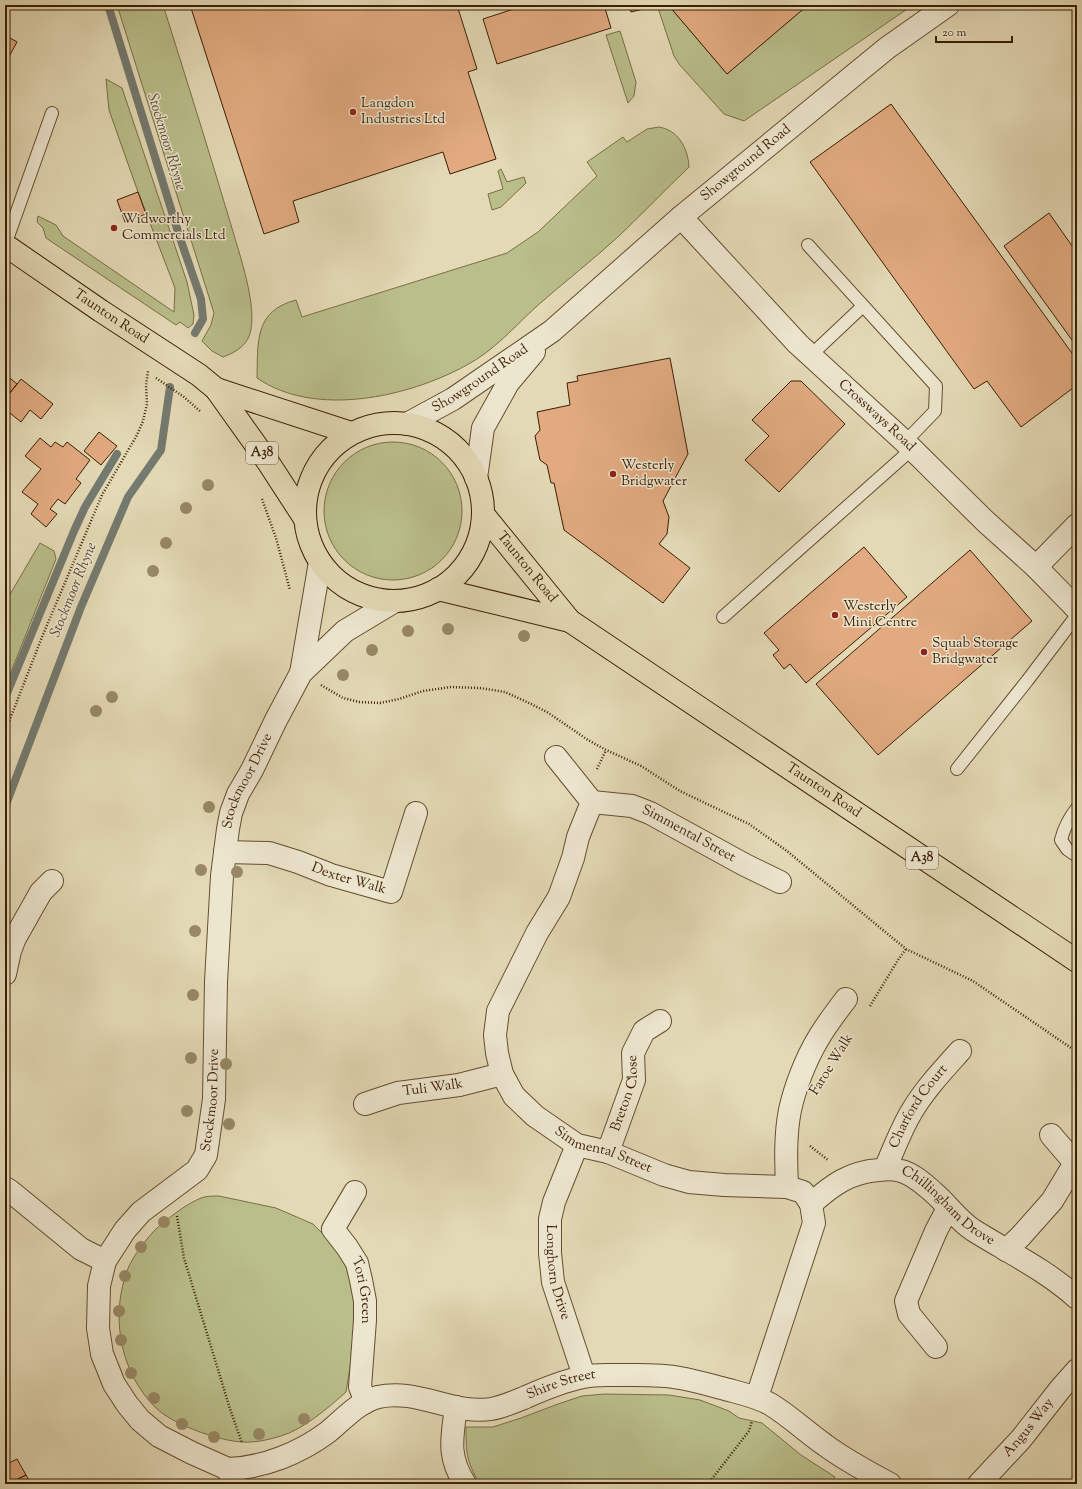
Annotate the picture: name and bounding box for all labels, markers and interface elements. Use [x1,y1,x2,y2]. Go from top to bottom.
scale bar [936,18,1012,44]
text: 20 m [942,24,967,42]
water label: Stockmoor Rhyne [141,91,191,193]
place label: Langdon Industries Ltd [361,94,445,130]
marker: Langdon Industries Ltd [348,107,358,117]
street label: Showground Road [697,120,796,207]
place label: Widworthy Commercials Ltd [122,210,226,246]
marker: Widworthy Commercials Ltd [109,223,119,233]
street label: Taunton Road [69,285,152,349]
street label: Showground Road [429,340,533,419]
street label: Crossways Road [833,375,920,457]
road number: A38 [246,442,278,464]
place label: Westerly Bridgwater [621,456,688,492]
marker: Westerly Bridgwater [608,469,618,479]
street label: Taunton Road [492,528,562,607]
water label: Stockmoor Rhyne [45,539,103,641]
place label: Westerly Mini Centre [843,597,917,633]
marker: Westerly Mini Centre [830,610,840,620]
place label: Squab Storage Bridgwater [932,634,1019,670]
marker: Squab Storage Bridgwater [919,647,929,657]
street label: Stockmoor Drive [218,730,278,831]
street label: Taunton Road [782,759,865,823]
street label: Simmental Street [639,801,739,868]
road number: A38 [906,847,938,869]
street label: Dexter Walk [308,858,389,900]
street label: Faroe Walk [805,1030,859,1100]
street label: Stockmoor Drive [197,1048,225,1153]
street label: Breton Close [606,1055,644,1134]
street label: Charford Court [885,1061,953,1152]
street label: Tuli Walk [402,1074,466,1102]
street label: Simmental Street [550,1122,655,1179]
street label: Chillingham Drove [898,1162,998,1251]
street label: Longhorn Drive [540,1225,575,1323]
street label: Tori Green [346,1253,375,1324]
street label: Shire Street [524,1365,597,1405]
street label: Angus Way [999,1394,1059,1462]

